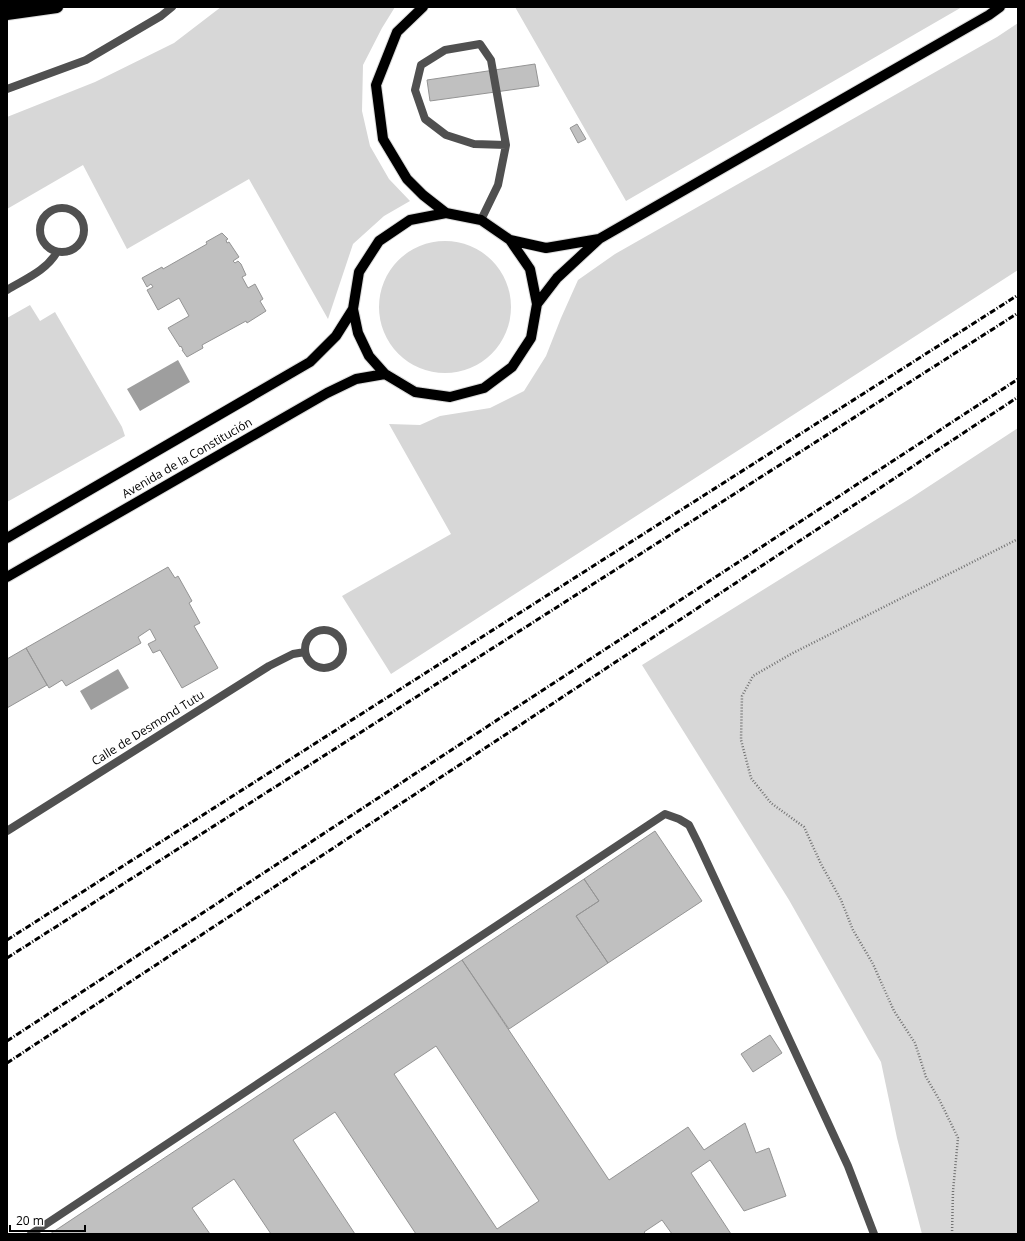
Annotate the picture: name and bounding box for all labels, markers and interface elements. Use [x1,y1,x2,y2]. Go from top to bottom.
street label: Avenida de la Constitución [118,413,255,502]
street label: Calle de Desmond Tutu [88,686,207,769]
scale bar [10,1207,85,1233]
text: 20 m [16,1212,44,1229]

